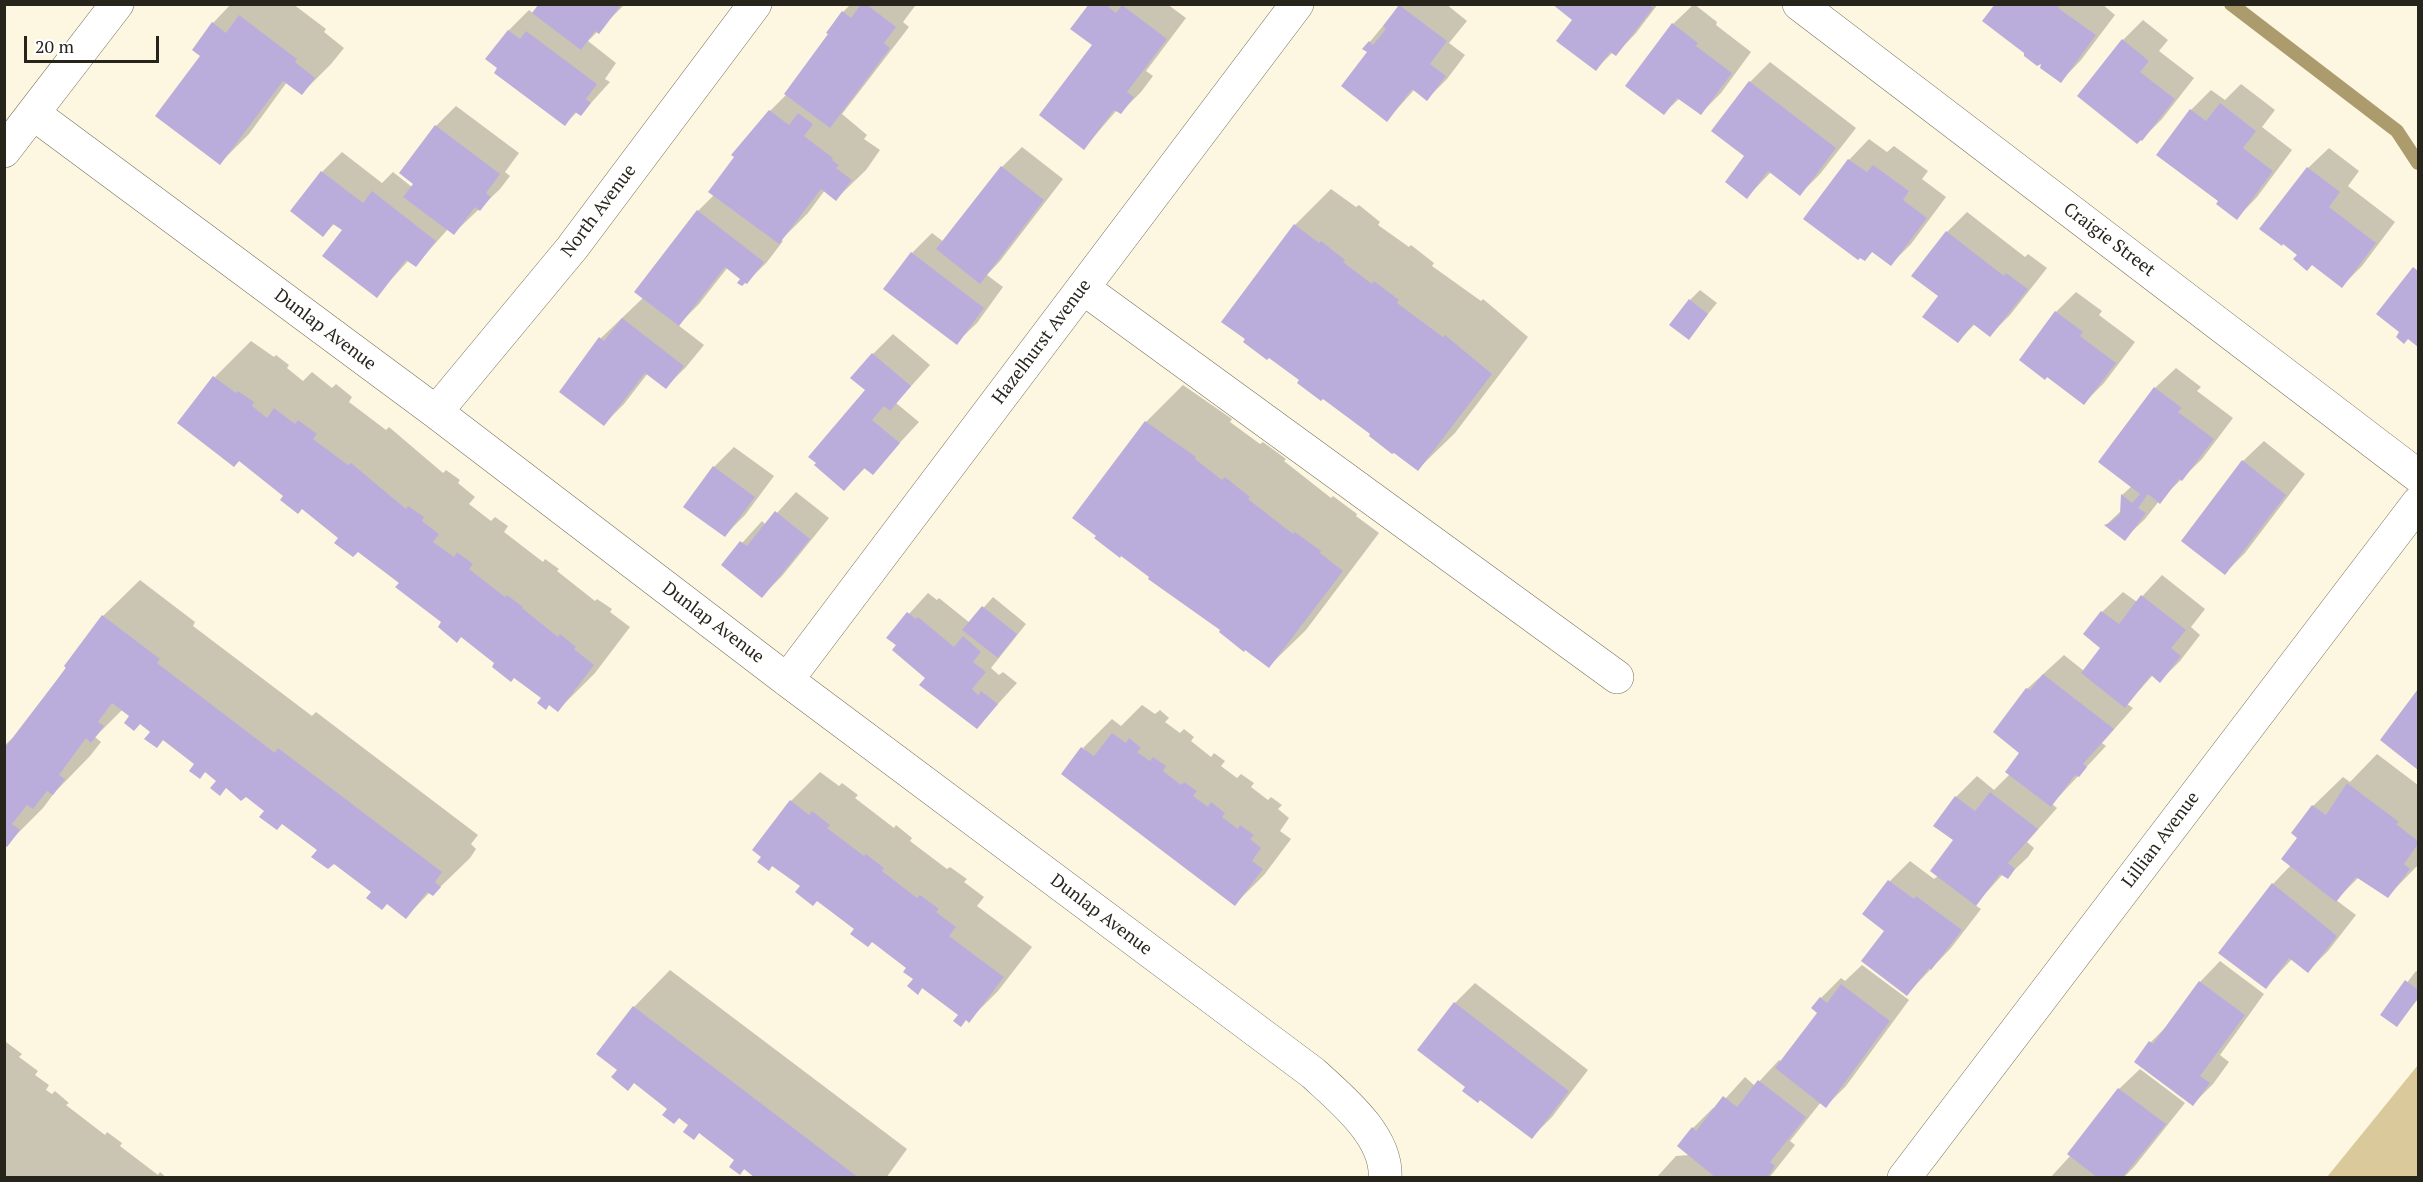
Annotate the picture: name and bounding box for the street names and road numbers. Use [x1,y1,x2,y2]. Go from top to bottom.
street label: North Avenue [557,160,641,262]
street label: Craigie Street [2059,198,2159,282]
street label: Hazelhurst Avenue [988,275,1096,409]
street label: Dunlap Avenue [270,285,380,375]
street label: Dunlap Avenue [658,578,768,668]
street label: Lillian Avenue [2118,788,2204,892]
street label: Dunlap Avenue [1046,870,1156,960]

